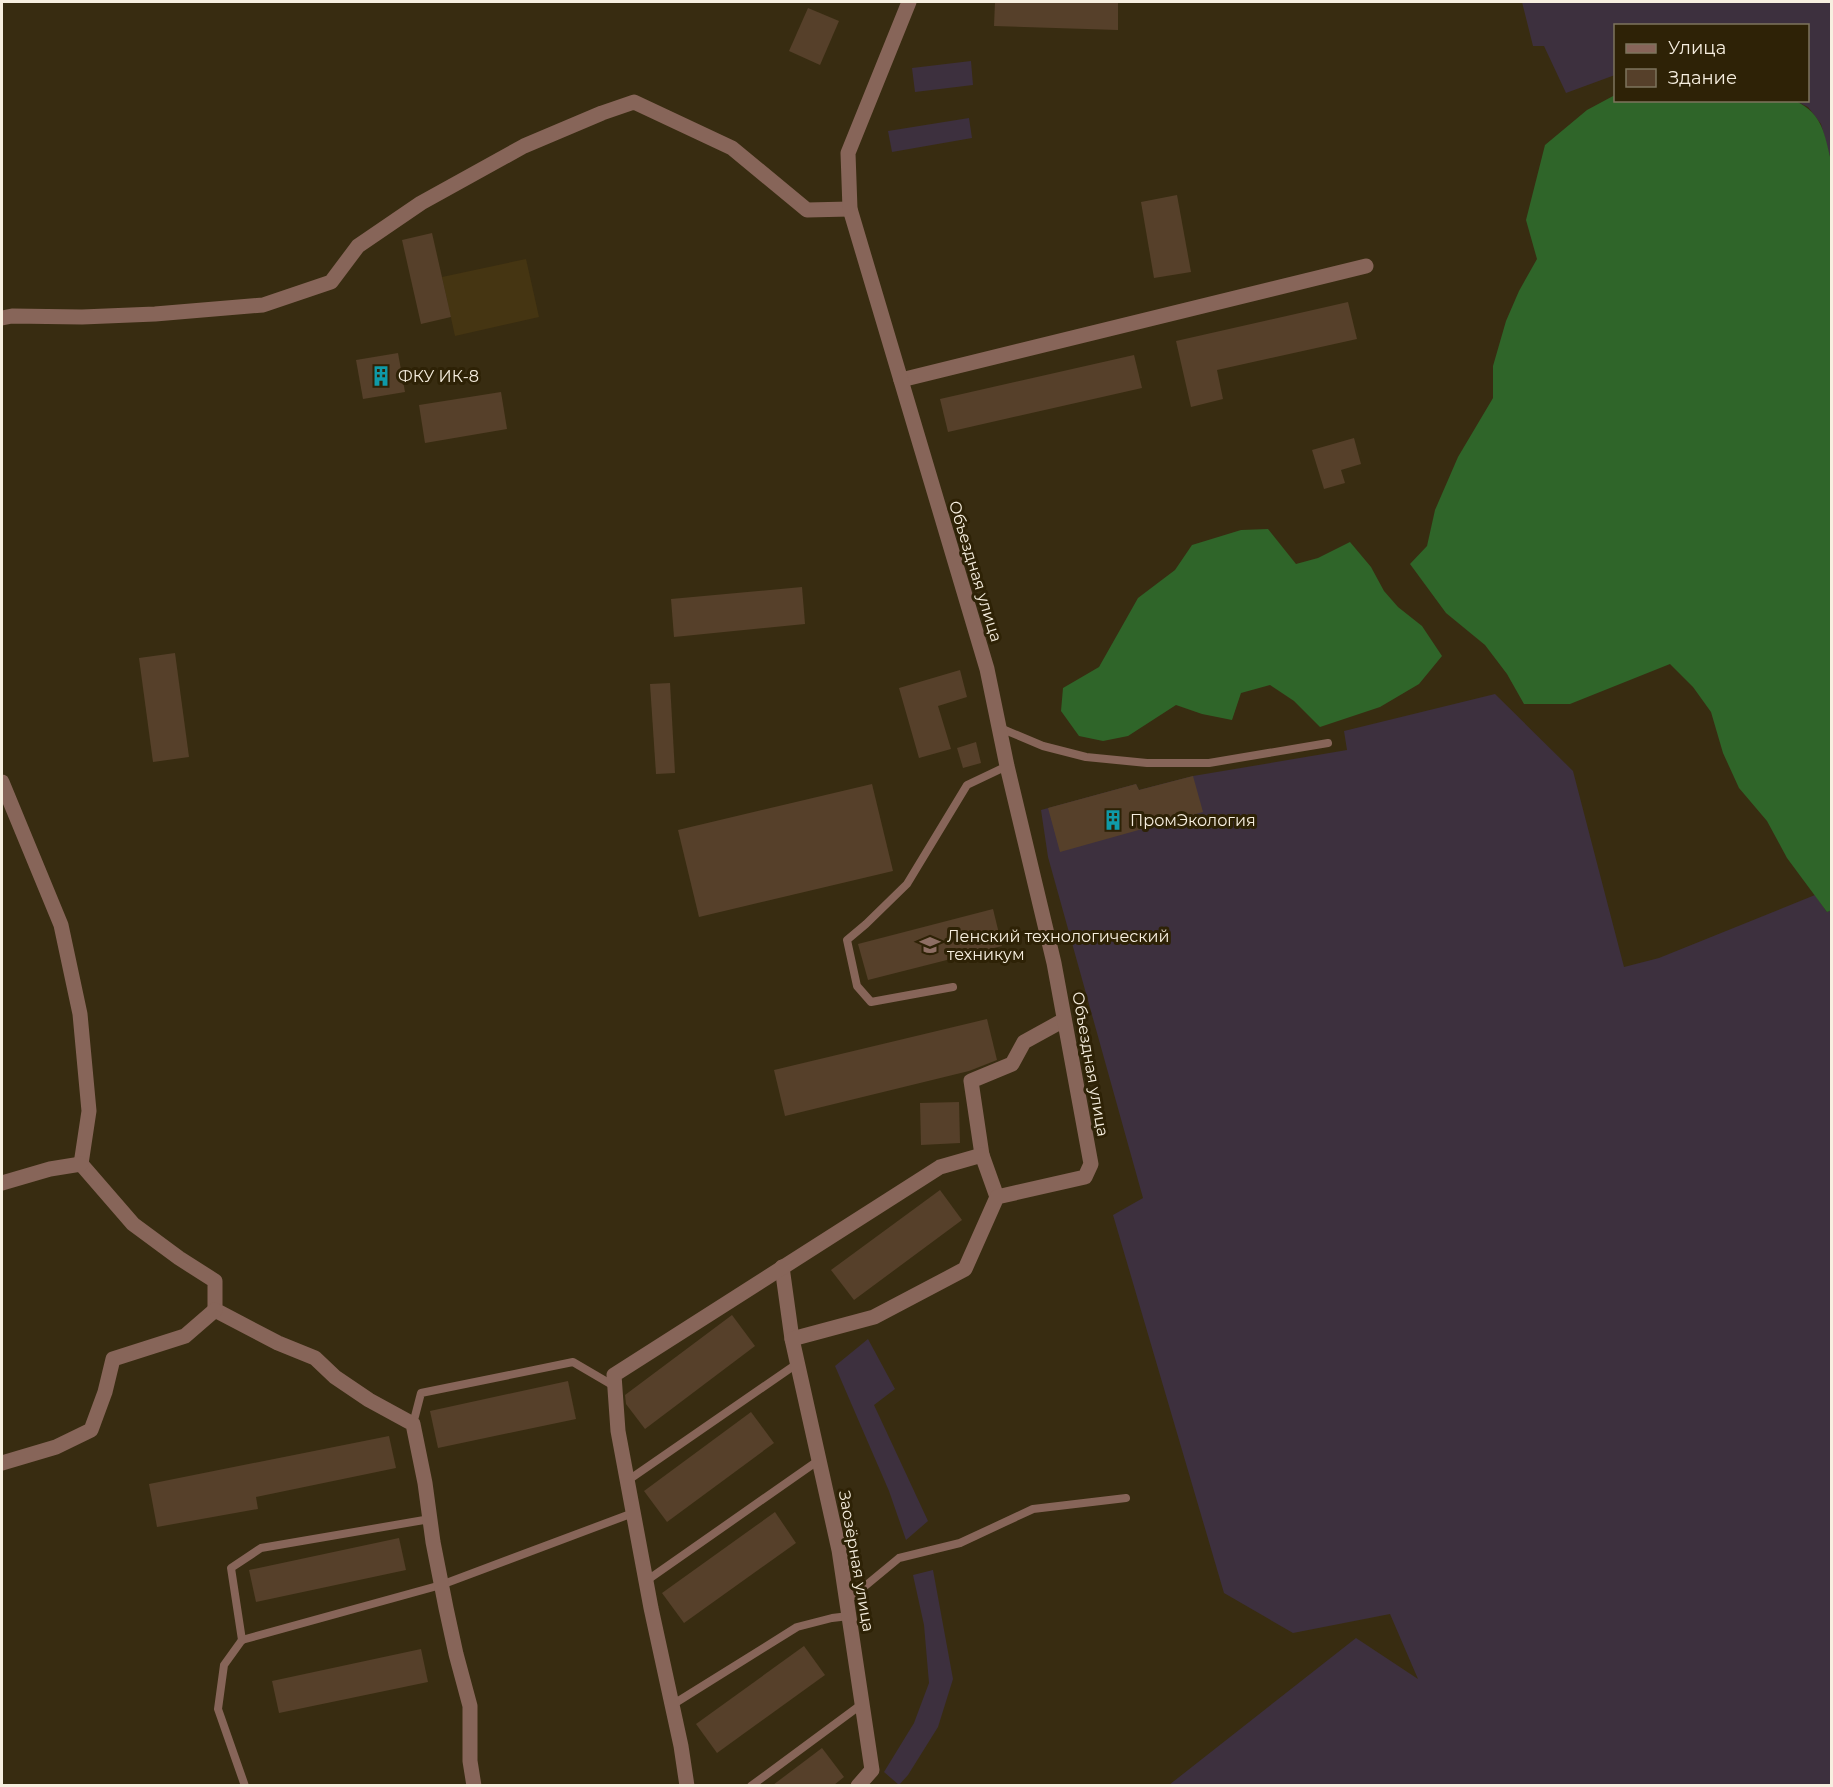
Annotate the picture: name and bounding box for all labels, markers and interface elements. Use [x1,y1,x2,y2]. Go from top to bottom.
legend [1614,24,1809,102]
text: Улица [1668,37,1726,59]
text: Здание [1668,67,1737,89]
building icon: ФКУ ИК-8 [369,364,393,388]
place label: ФКУ ИК-8 [398,367,479,386]
street label: Объездная улица [945,498,1006,644]
building icon: ПромЭкология [1101,808,1125,832]
place label: ПромЭкология [1130,811,1256,830]
place label: Ленский технологический техникум [947,927,1170,964]
school or university icon: Ленский технологический техникум [918,933,942,957]
street label: Объездная улица [1068,990,1113,1138]
street label: Заозёрная улица [835,1489,878,1633]

